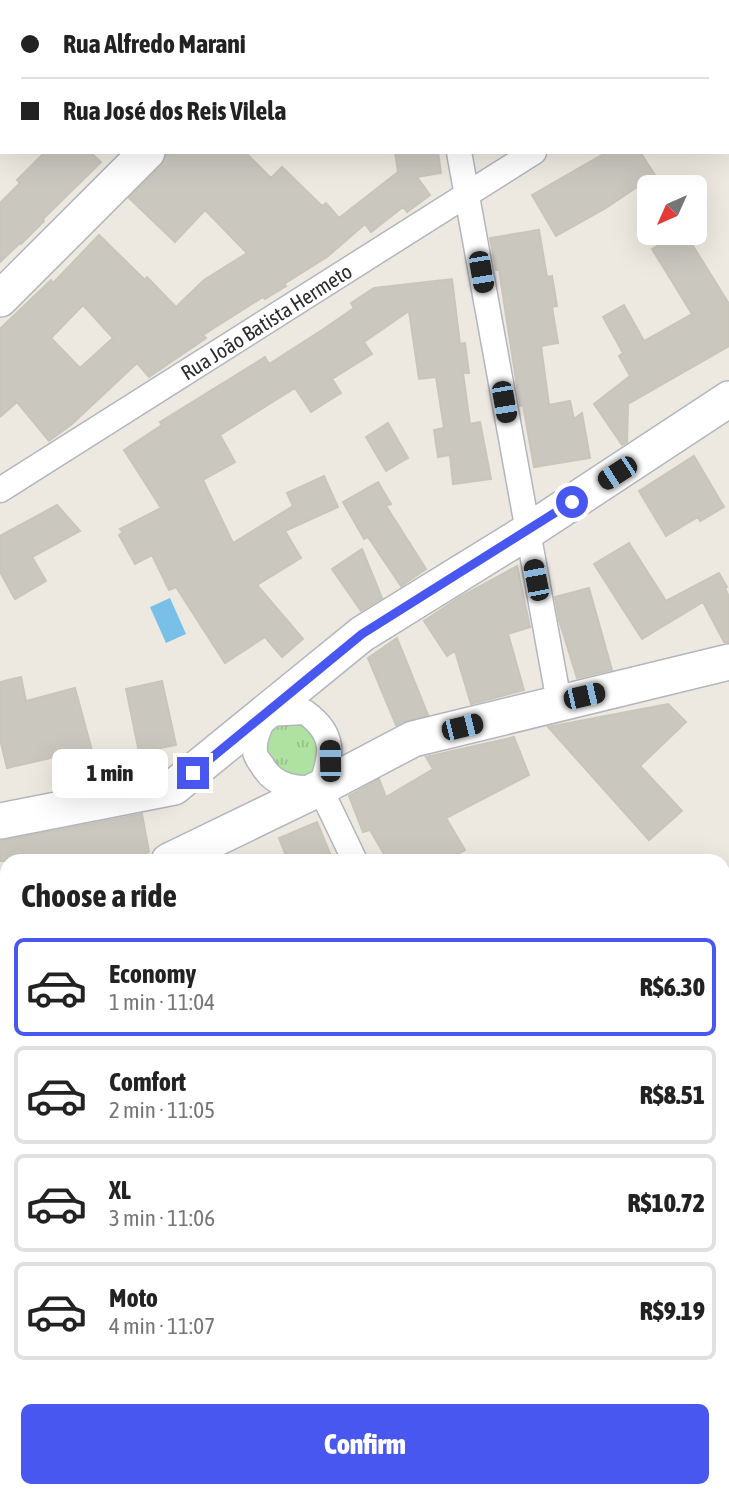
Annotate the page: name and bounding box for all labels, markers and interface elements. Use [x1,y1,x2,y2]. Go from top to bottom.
text: Rua Alfredo Marani [63,29,246,59]
text: Rua José dos Reis Vilela [63,96,286,126]
north arrow [637,175,707,245]
map controls [637,175,707,245]
car [468,249,495,295]
street label: Rua João Batista Hermeto [176,259,356,385]
car [491,379,518,425]
car [594,453,641,493]
route start [556,486,588,518]
car [522,557,551,603]
car [562,681,607,711]
car [440,712,485,742]
car [320,740,341,782]
callout: 1 min [53,748,168,798]
route end [177,757,209,789]
text: 1 min [87,760,133,786]
text: Choose a ride [21,877,177,914]
icon: car [25,956,88,1019]
text: Economy [109,959,196,989]
text: R$6.30 [640,972,705,1002]
text: 1 min · 11:04 [109,989,215,1015]
icon: car [25,1064,88,1127]
text: Comfort [109,1067,186,1097]
text: R$8.51 [640,1080,705,1110]
text: 2 min · 11:05 [109,1097,215,1123]
icon: car [25,1172,88,1235]
text: XL [109,1175,131,1205]
text: R$10.72 [628,1188,705,1218]
text: 3 min · 11:06 [109,1205,215,1231]
icon: car [25,1280,88,1343]
text: Moto [109,1283,158,1313]
text: R$9.19 [640,1296,705,1326]
text: 4 min · 11:07 [109,1313,215,1339]
button: Confirm [21,1404,709,1484]

